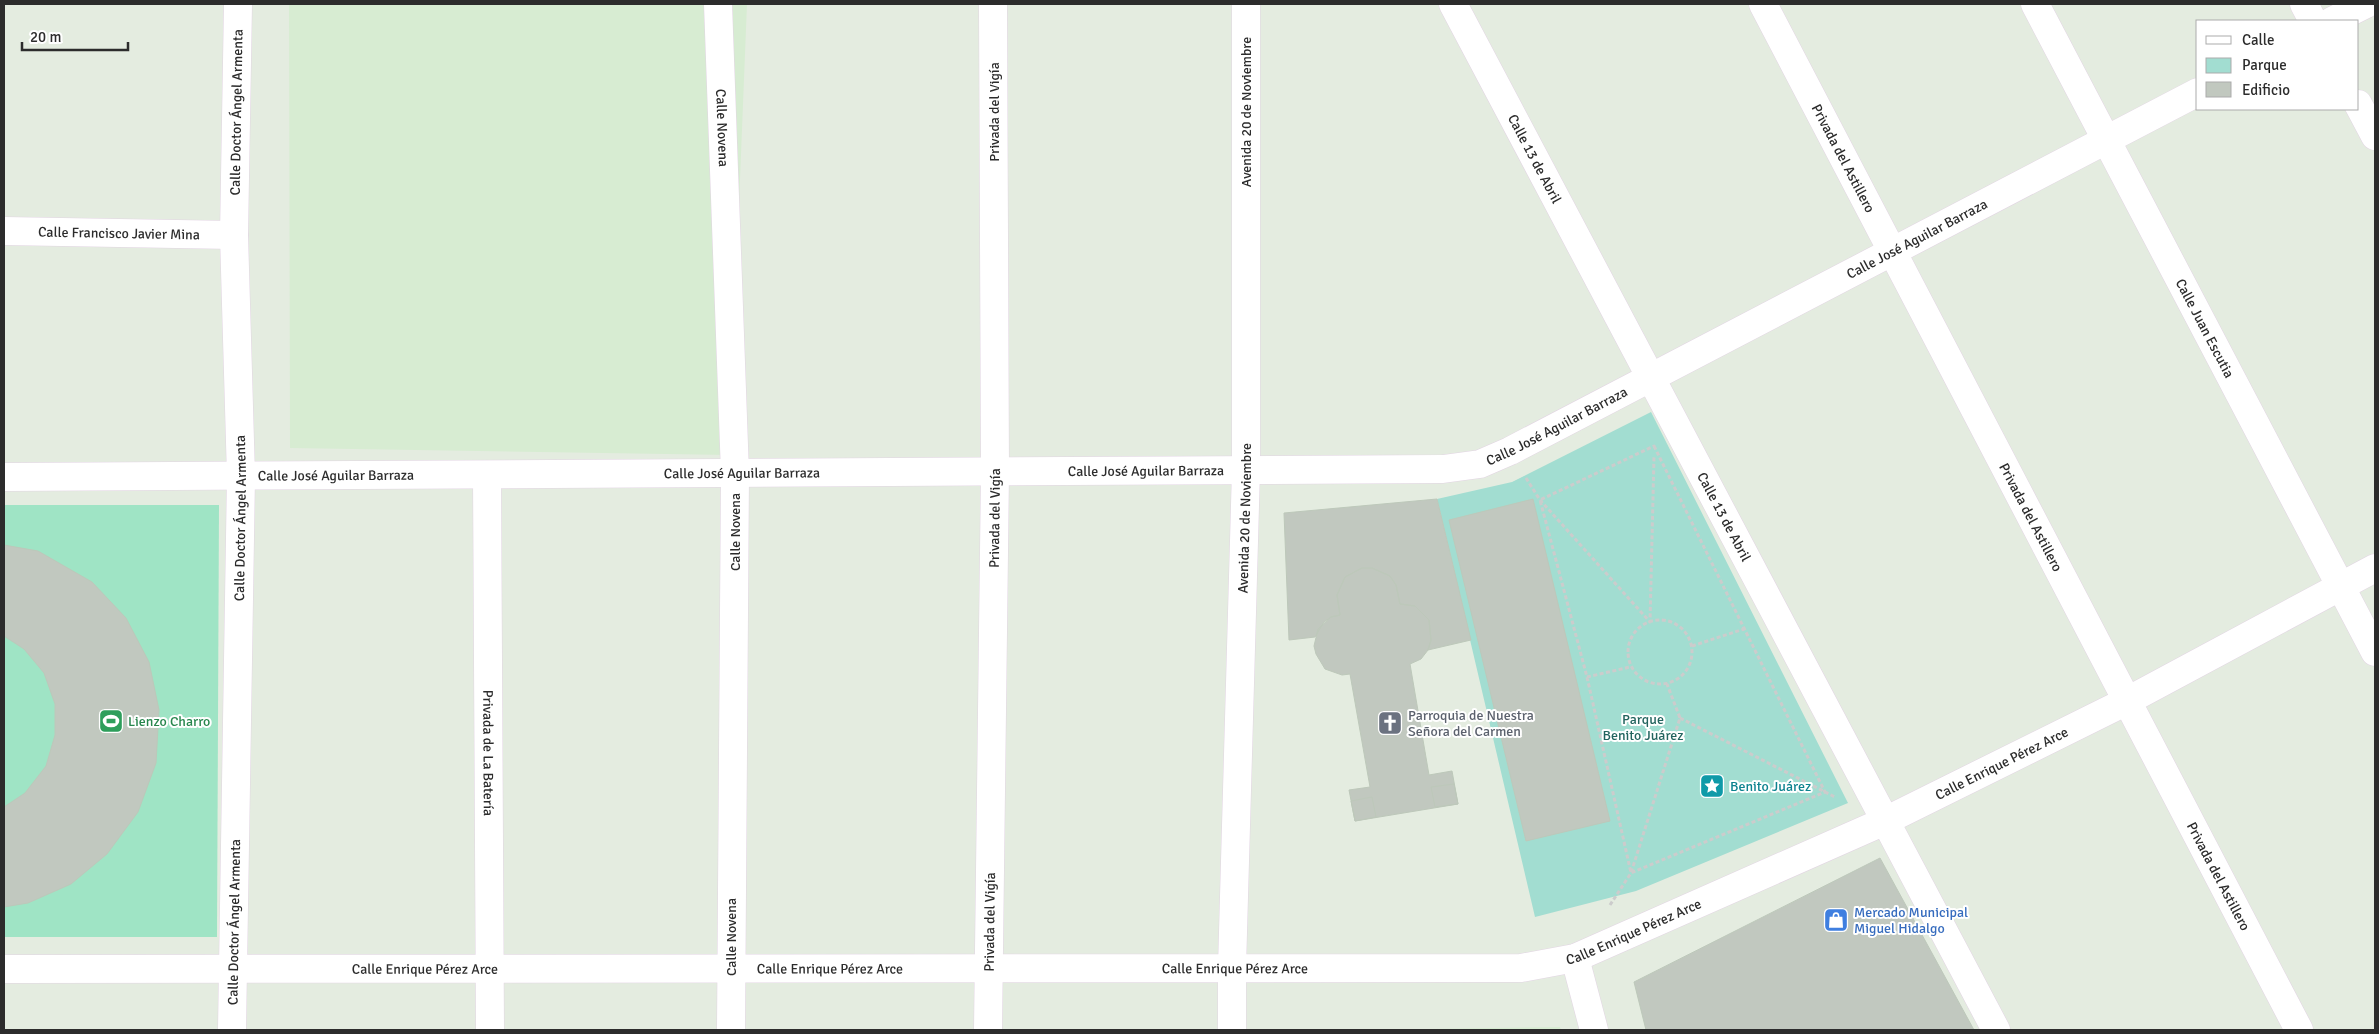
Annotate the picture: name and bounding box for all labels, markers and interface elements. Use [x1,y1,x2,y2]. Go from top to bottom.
scale bar [22,20,129,52]
legend [2196,20,2359,110]
text: 20 m [30,28,61,46]
street label: Calle Doctor Ángel Armenta [227,29,247,195]
text: Calle [2242,31,2275,49]
street label: Avenida 20 de Noviembre [1238,37,1255,187]
text: Parque [2242,56,2287,74]
street label: Privada del Vigía [986,62,1003,162]
text: Edificio [2242,81,2290,99]
street label: Calle Novena [712,89,732,167]
street label: Privada del Astillero [1808,101,1878,216]
street label: Calle 13 de Abril [1504,111,1565,206]
street label: Calle José Aguilar Barraza [1844,195,1990,283]
street label: Calle Francisco Javier Mina [38,224,200,243]
street label: Calle Juan Escutia [2172,276,2238,381]
street label: Calle José Aguilar Barraza [1484,383,1630,469]
street label: Calle Doctor Ángel Armenta [231,435,250,601]
street label: Avenida 20 de Noviembre [1235,443,1255,594]
street label: Privada del Astillero [1995,460,2066,575]
street label: Calle José Aguilar Barraza [1068,462,1224,480]
street label: Calle José Aguilar Barraza [664,464,820,482]
street label: Calle José Aguilar Barraza [258,467,414,485]
street label: Privada del Vigía [986,468,1004,568]
street label: Calle 13 de Abril [1693,469,1754,564]
street label: Calle Novena [727,493,744,571]
street label: Privada de La Batería [479,690,497,816]
place label: Parroquia de Nuestra Señora del Carmen [1408,707,1534,740]
sports icon: Lienzo Charro [98,708,124,734]
church icon: Parroquia de Nuestra Señora del Carmen [1377,710,1403,736]
park label: Parque Benito Juárez [1602,711,1684,744]
place label: Lienzo Charro [128,713,210,730]
street label: Calle Enrique Pérez Arce [1933,724,2071,804]
place icon: Benito Juárez [1699,773,1725,799]
place label: Benito Juárez [1730,778,1811,795]
street label: Privada del Astillero [2183,819,2254,934]
street label: Calle Doctor Ángel Armenta [224,839,244,1005]
street label: Privada del Vigía [981,872,999,972]
street label: Calle Enrique Pérez Arce [1565,895,1704,969]
street label: Calle Novena [723,898,740,976]
place label: Mercado Municipal Miguel Hidalgo [1854,904,1968,937]
shop icon: Mercado Municipal Miguel Hidalgo [1823,907,1849,933]
street label: Calle Enrique Pérez Arce [757,960,903,978]
street label: Calle Enrique Pérez Arce [1162,960,1308,977]
street label: Calle Enrique Pérez Arce [352,961,498,978]

